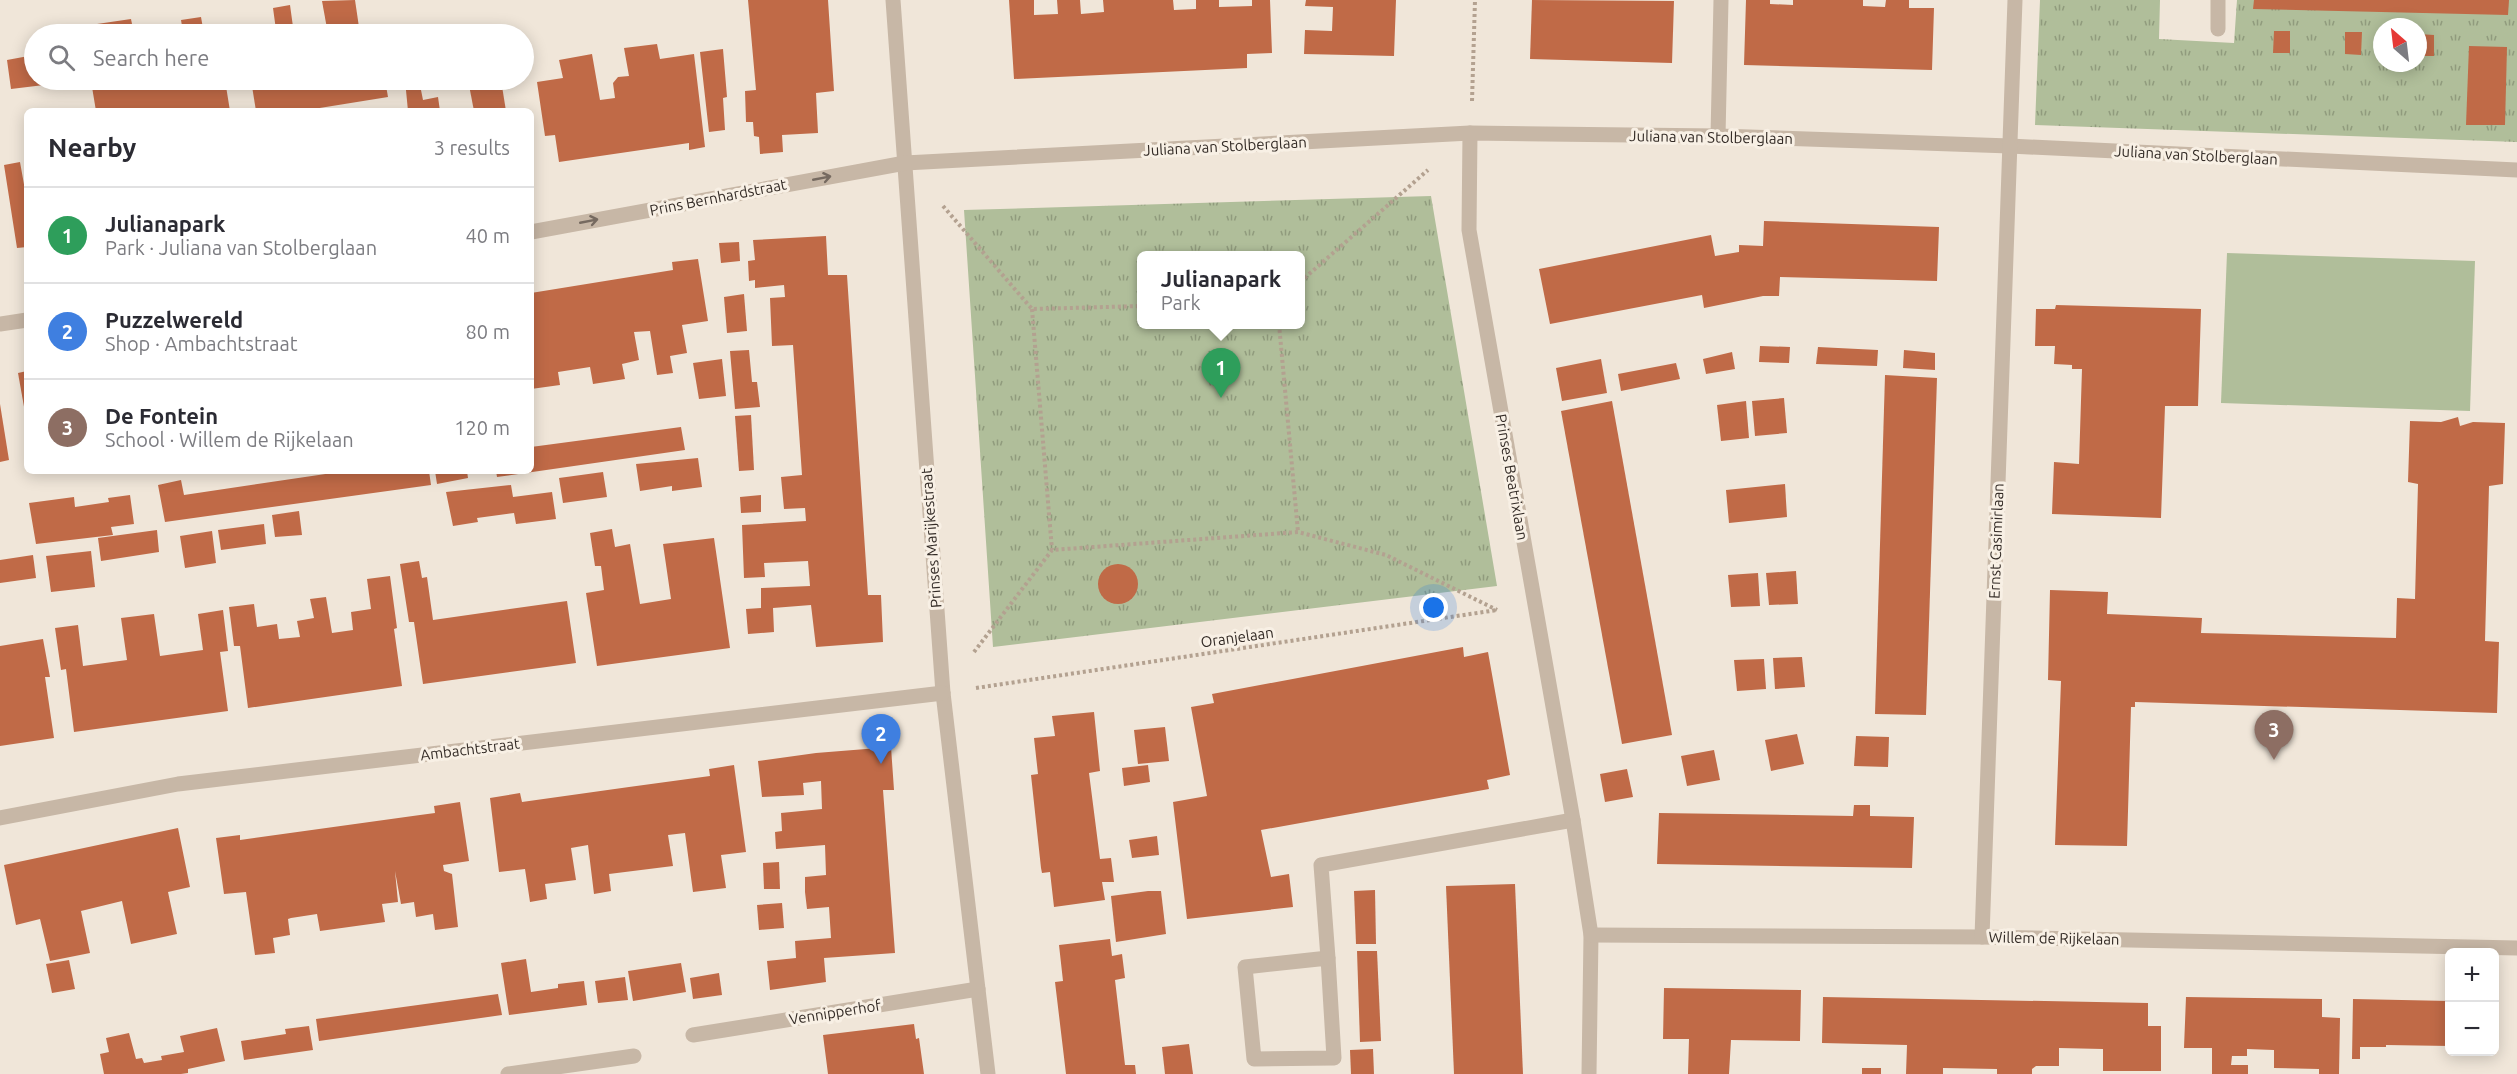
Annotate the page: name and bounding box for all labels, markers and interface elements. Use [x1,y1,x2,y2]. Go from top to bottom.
north arrow [2373,18,2427,72]
search box [24,24,534,90]
icon: search [45,41,78,74]
text: Search here [93,45,209,70]
street label: Juliana van Stolberglaan [1629,127,1793,147]
text: Nearby [48,133,136,162]
street label: Juliana van Stolberglaan [1143,133,1307,159]
text: 3 results [434,136,510,159]
street label: Juliana van Stolberglaan [2114,142,2278,168]
one-way arrow [811,172,831,183]
street label: Prins Bernhardstraat [648,175,788,219]
text: Julianapark [105,211,225,236]
one-way arrow [578,215,598,226]
text: 1 [62,224,73,247]
text: 40 m [466,224,510,247]
text: Park · Juliana van Stolberglaan [105,236,377,259]
popup [1137,251,1305,329]
text: Julianapark [1161,266,1281,291]
text: Park [1161,291,1201,314]
text: Puzzelwereld [105,307,243,332]
text: 2 [62,320,73,343]
text: 80 m [466,320,510,343]
text: Shop · Ambachtstraat [105,332,298,355]
pin: 1 [1202,348,1240,398]
text: De Fontein [105,403,218,428]
street label: Prinses Beatrixlaan [1493,413,1531,541]
text: 3 [62,416,73,439]
text: 120 m [454,416,510,439]
text: School · Willem de Rijkelaan [105,428,354,451]
street label: Prinses Marijkestraat [918,467,944,609]
street label: Ernst Casimirlaan [1985,483,2007,599]
your location [1419,593,1448,622]
street label: Oranjelaan [1199,623,1275,651]
pin: 3 [2254,710,2294,760]
pin: 2 [862,714,900,764]
street label: Ambachtstraat [419,734,521,764]
street label: Willem de Rijkelaan [1988,928,2120,948]
map controls [2445,948,2499,1056]
button: + [2445,948,2499,1002]
street label: Vennipperhof [788,996,882,1028]
button: − [2445,1002,2499,1056]

